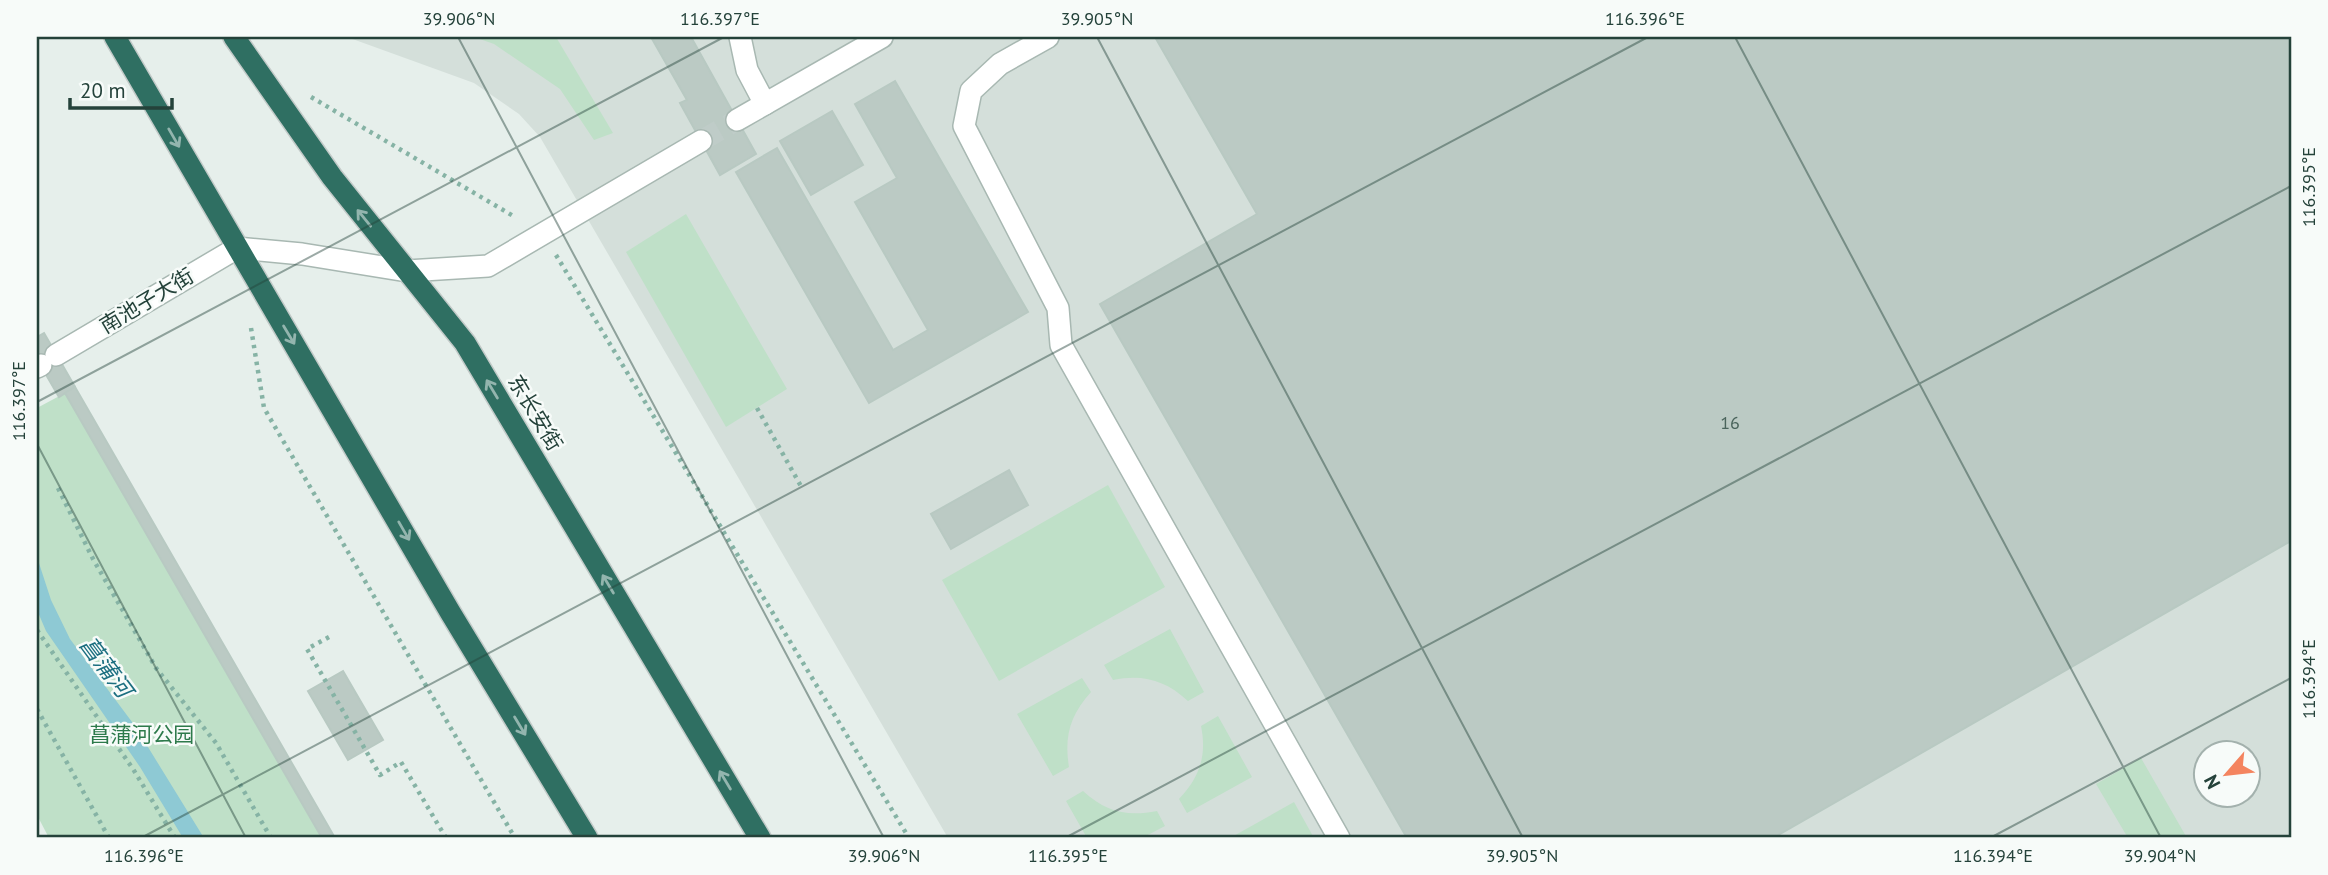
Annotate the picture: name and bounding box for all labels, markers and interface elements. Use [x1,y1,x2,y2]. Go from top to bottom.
text: 39.906°N [423,7,495,30]
text: 116.397°E [680,7,760,30]
text: 39.905°N [1061,7,1133,30]
text: 116.396°E [1605,7,1685,30]
scale bar [70,66,172,110]
text: 20 m [80,77,126,104]
one-way arrow [167,128,181,148]
text: 116.395°E [2297,147,2320,227]
one-way arrow [357,209,372,227]
street label: 南池子大街 [95,262,199,339]
one-way arrow [282,324,296,344]
text: 116.397°E [7,361,30,441]
street label: 东长安街 [502,370,569,456]
one-way arrow [485,379,499,399]
house number: 16 [1720,411,1740,434]
one-way arrow [398,520,411,541]
one-way arrow [601,575,615,595]
water label: 菖蒲河 [74,630,141,706]
text: 116.394°E [2297,639,2320,719]
one-way arrow [514,716,528,736]
park label: 菖蒲河公园 [90,721,195,748]
north arrow [2192,738,2262,808]
one-way arrow [717,770,731,790]
text: N [2198,771,2226,793]
text: 116.396°E [104,844,184,867]
text: 39.906°N [848,844,920,867]
text: 116.395°E [1028,844,1108,867]
text: 39.905°N [1486,844,1558,867]
text: 116.394°E [1953,844,2033,867]
text: 39.904°N [2124,844,2196,867]

